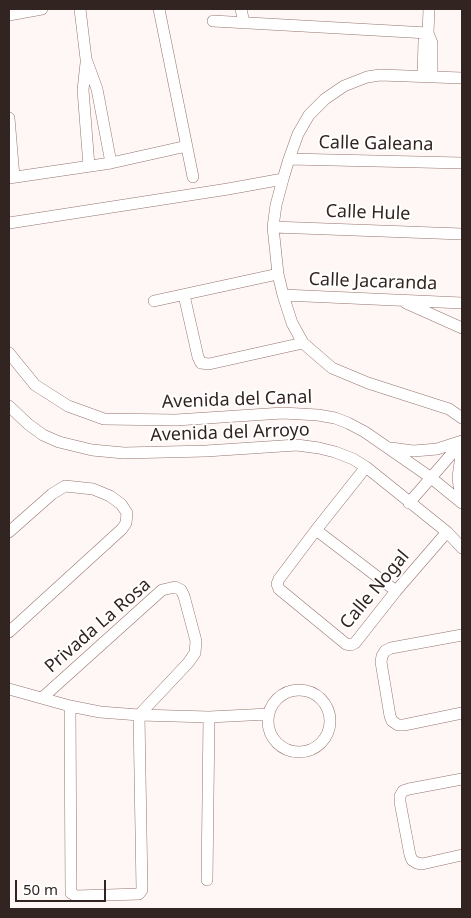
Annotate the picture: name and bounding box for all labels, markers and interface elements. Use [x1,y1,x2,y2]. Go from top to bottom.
street label: Calle Galeana [318,132,434,156]
street label: Calle Hule [325,201,411,225]
street label: Calle Jacaranda [308,269,438,295]
street label: Avenida del Canal [162,387,312,413]
street label: Avenida del Arroyo [150,419,310,447]
street label: Calle Nogal [336,546,414,634]
street label: Privada La Rosa [41,574,155,678]
scale bar [18,870,109,902]
text: 50 m [23,879,58,899]

